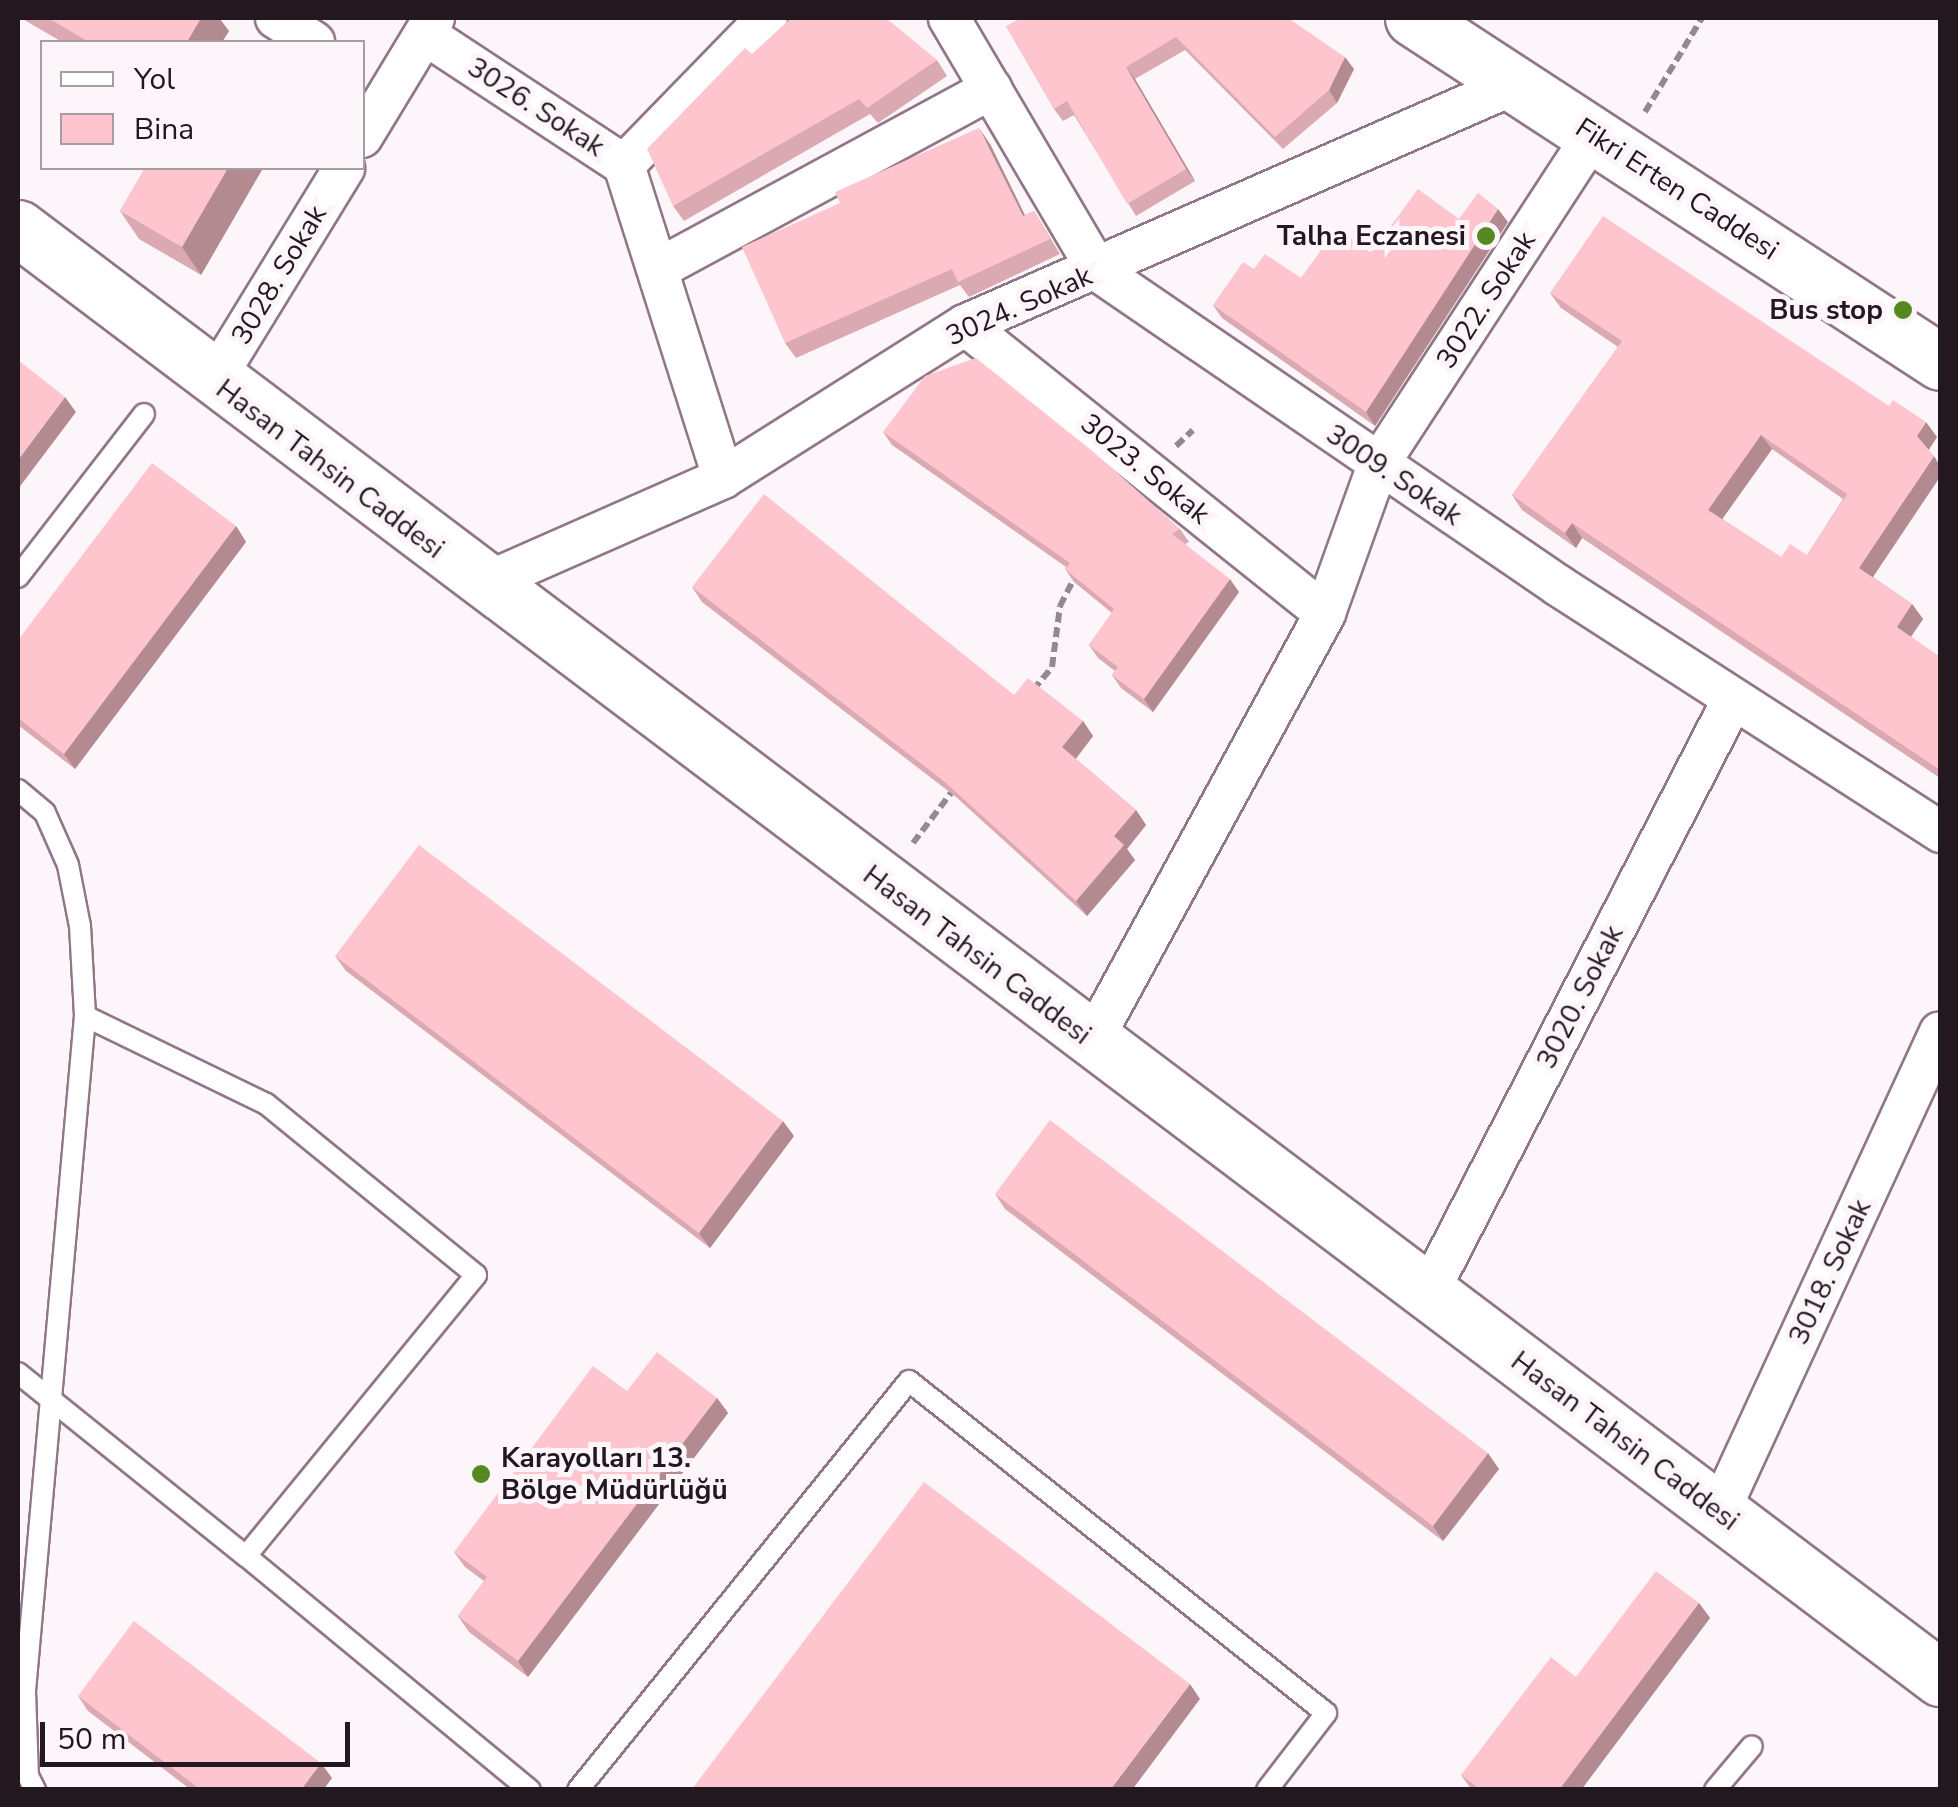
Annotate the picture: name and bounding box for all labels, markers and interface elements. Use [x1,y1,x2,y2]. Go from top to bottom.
legend [40,40,365,170]
street label: 3026. Sokak [461,50,611,164]
text: Yol [134,59,175,100]
text: Bina [134,109,194,150]
street label: Fikri Erten Caddesi [1569,111,1785,267]
street label: 3028. Sokak [224,199,334,351]
place label: Talha Eczanesi [1277,219,1466,253]
street label: 3022. Sokak [1429,225,1543,375]
marker: Talha Eczanesi [1475,225,1497,247]
street label: 3024. Sokak [941,259,1097,353]
place label: Bus stop [1769,293,1883,327]
marker: Bus stop [1892,299,1914,321]
street label: Hasan Tahsin Caddesi [209,372,451,566]
street label: 3023. Sokak [1074,407,1216,531]
street label: 3009. Sokak [1320,417,1468,533]
street label: Hasan Tahsin Caddesi [856,858,1098,1052]
street label: 3020. Sokak [1530,920,1630,1074]
street label: 3018. Sokak [1782,1194,1878,1350]
street label: Hasan Tahsin Caddesi [1504,1344,1746,1538]
place label: Karayolları 13. Bölge Müdürlüğü [501,1441,728,1507]
marker: Karayolları 13. Bölge Müdürlüğü [470,1463,492,1485]
scale bar [45,1702,355,1764]
text: 50 m [57,1719,126,1760]

